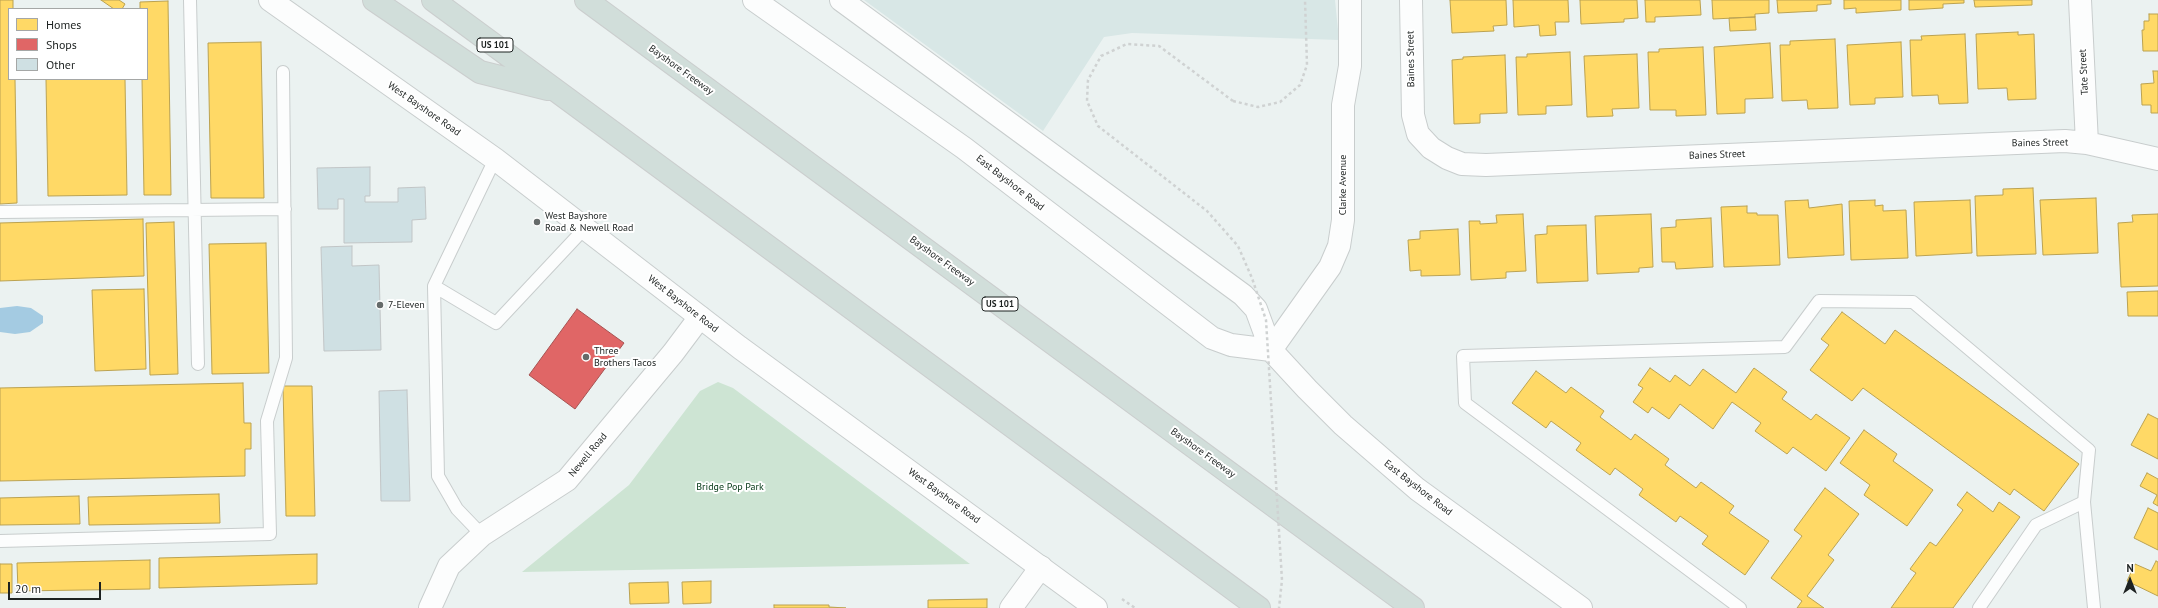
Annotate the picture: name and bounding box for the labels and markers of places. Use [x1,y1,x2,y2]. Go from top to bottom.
place label: West Bayshore Road & Newell Road [545,210,633,234]
marker: West Bayshore Road & Newell Road [532,217,542,227]
place label: 7-Eleven [388,299,425,311]
marker: 7-Eleven [375,300,385,310]
place label: Three Brothers Tacos [594,345,656,368]
marker: Three Brothers Tacos [581,352,591,362]

